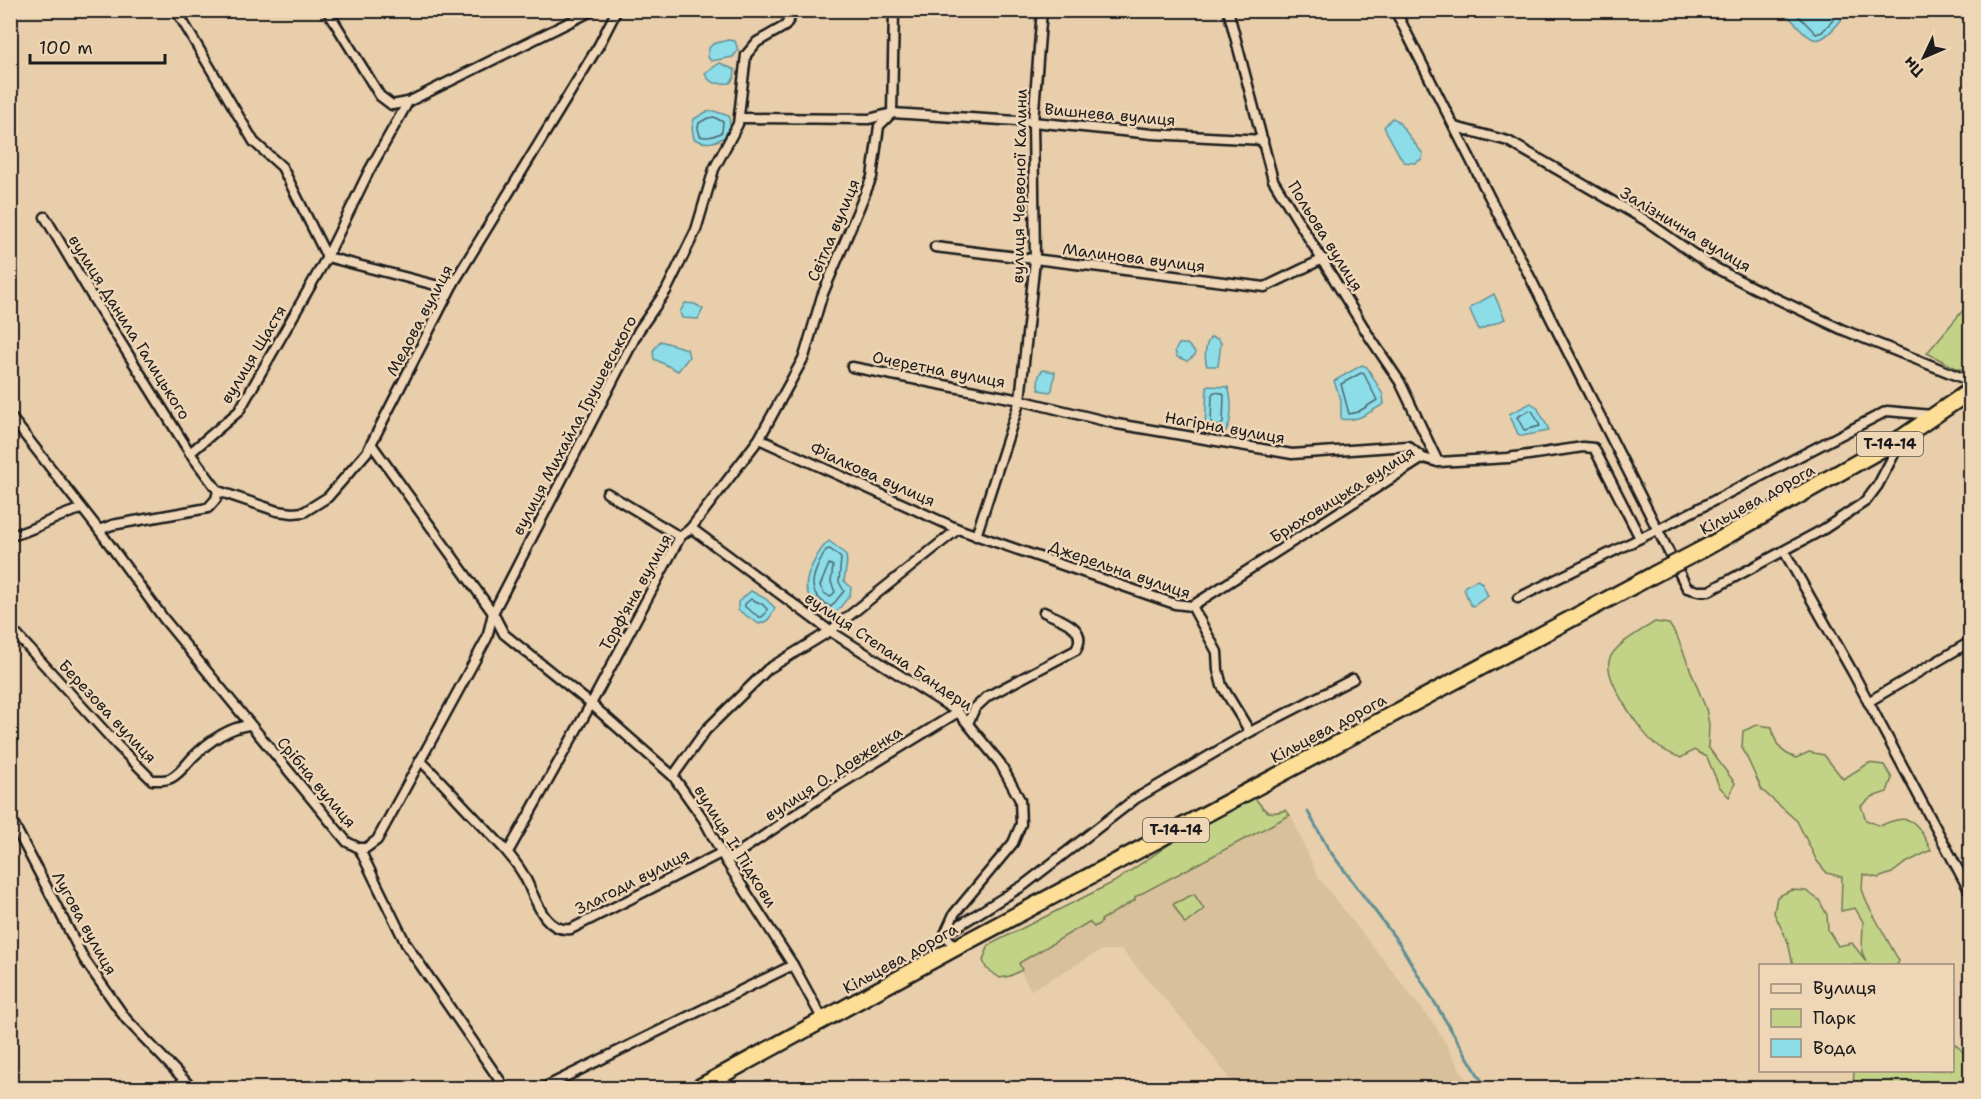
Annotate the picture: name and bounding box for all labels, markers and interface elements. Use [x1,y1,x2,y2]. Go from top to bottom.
scale bar [30,27,165,65]
north arrow [1894,27,1954,87]
text: 100 m [39,36,93,60]
text: Пн [1899,52,1928,82]
street label: вулиця Червоної Калини [1007,88,1032,284]
street label: Вишнева вулиця [1043,98,1176,131]
street label: Світла вулиця [802,176,865,285]
street label: Польова вулиця [1283,177,1368,295]
street label: Залізнична вулиця [1616,182,1755,277]
street label: вулиця Данила Галицького [64,231,195,424]
street label: Малинова вулиця [1061,238,1207,277]
street label: Медова вулиця [381,261,458,380]
street label: вулиця Щастя [216,301,291,407]
street label: вулиця Михайла Грушевського [507,312,641,539]
street label: Очеретна вулиця [871,346,1007,393]
street label: Нагірна вулиця [1163,407,1287,448]
road number: Т-14-14 [1857,432,1923,456]
street label: Фіалкова вулиця [807,437,939,511]
street label: Брюховицька вулиця [1266,441,1418,547]
street label: Кільцева дорога [1696,459,1818,540]
street label: Торф'яна вулиця [595,530,676,654]
street label: Джерельна вулиця [1046,535,1193,604]
street label: вулиця Степана Бандери [801,587,977,716]
street label: Березова вулиця [54,655,161,768]
street label: Кільцева дорога [1267,689,1390,768]
street label: вулиця О. Довженка [761,721,906,826]
street label: Срібна вулиця [272,732,361,832]
street label: вулиця І. Підкови [689,781,782,911]
road number: Т-14-14 [1143,818,1209,842]
street label: Злагоди вулиця [572,844,693,919]
street label: Лугова вулиця [47,868,122,979]
street label: Кільцева дорога [839,918,961,999]
legend [1759,964,1954,1072]
text: Вулиця [1813,976,1877,1000]
text: Парк [1813,1006,1856,1030]
text: Вода [1813,1036,1856,1060]

